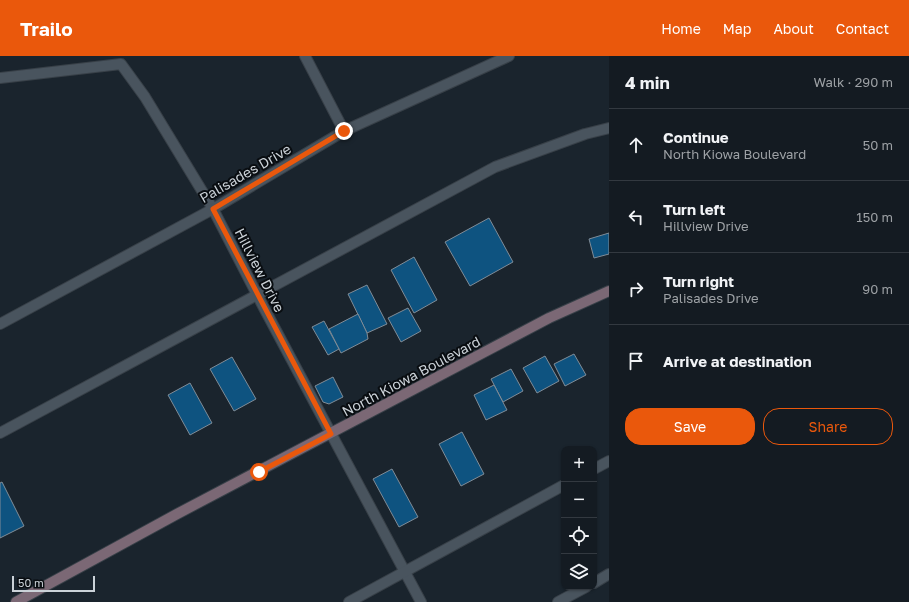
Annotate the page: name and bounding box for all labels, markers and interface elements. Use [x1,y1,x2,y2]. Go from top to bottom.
text: Trailo [20,17,73,40]
text: Home [661,20,701,37]
text: Map [723,20,751,37]
text: About [773,20,814,37]
text: Contact [836,20,889,37]
text: 4 min [625,72,670,93]
text: Walk · 290 m [814,74,893,90]
route end [335,122,353,140]
text: Continue [663,128,729,146]
icon: ahead [625,134,647,156]
text: 50 m [863,137,893,153]
street label: Palisades Drive [196,140,294,206]
text: North Kiowa Boulevard [663,146,806,162]
text: Turn left [663,200,725,218]
icon: left [625,206,647,228]
text: 150 m [856,209,893,225]
text: Hillview Drive [663,218,749,234]
street label: Hillview Drive [232,225,288,315]
text: Turn right [663,272,734,290]
icon: right [625,278,647,300]
text: 90 m [862,281,893,297]
text: Palisades Drive [663,290,759,306]
street label: North Kiowa Boulevard [339,332,483,420]
icon: arrive [625,350,647,372]
text: Arrive at destination [663,352,812,370]
button: Save [625,408,755,445]
button: Share [763,408,893,445]
map controls [561,446,597,590]
button: + [561,446,597,482]
route start [250,463,268,481]
button: − [561,482,597,518]
button: locate [561,518,597,554]
button: layers [561,554,597,590]
scale bar [12,574,95,593]
text: 50 m [18,576,44,589]

